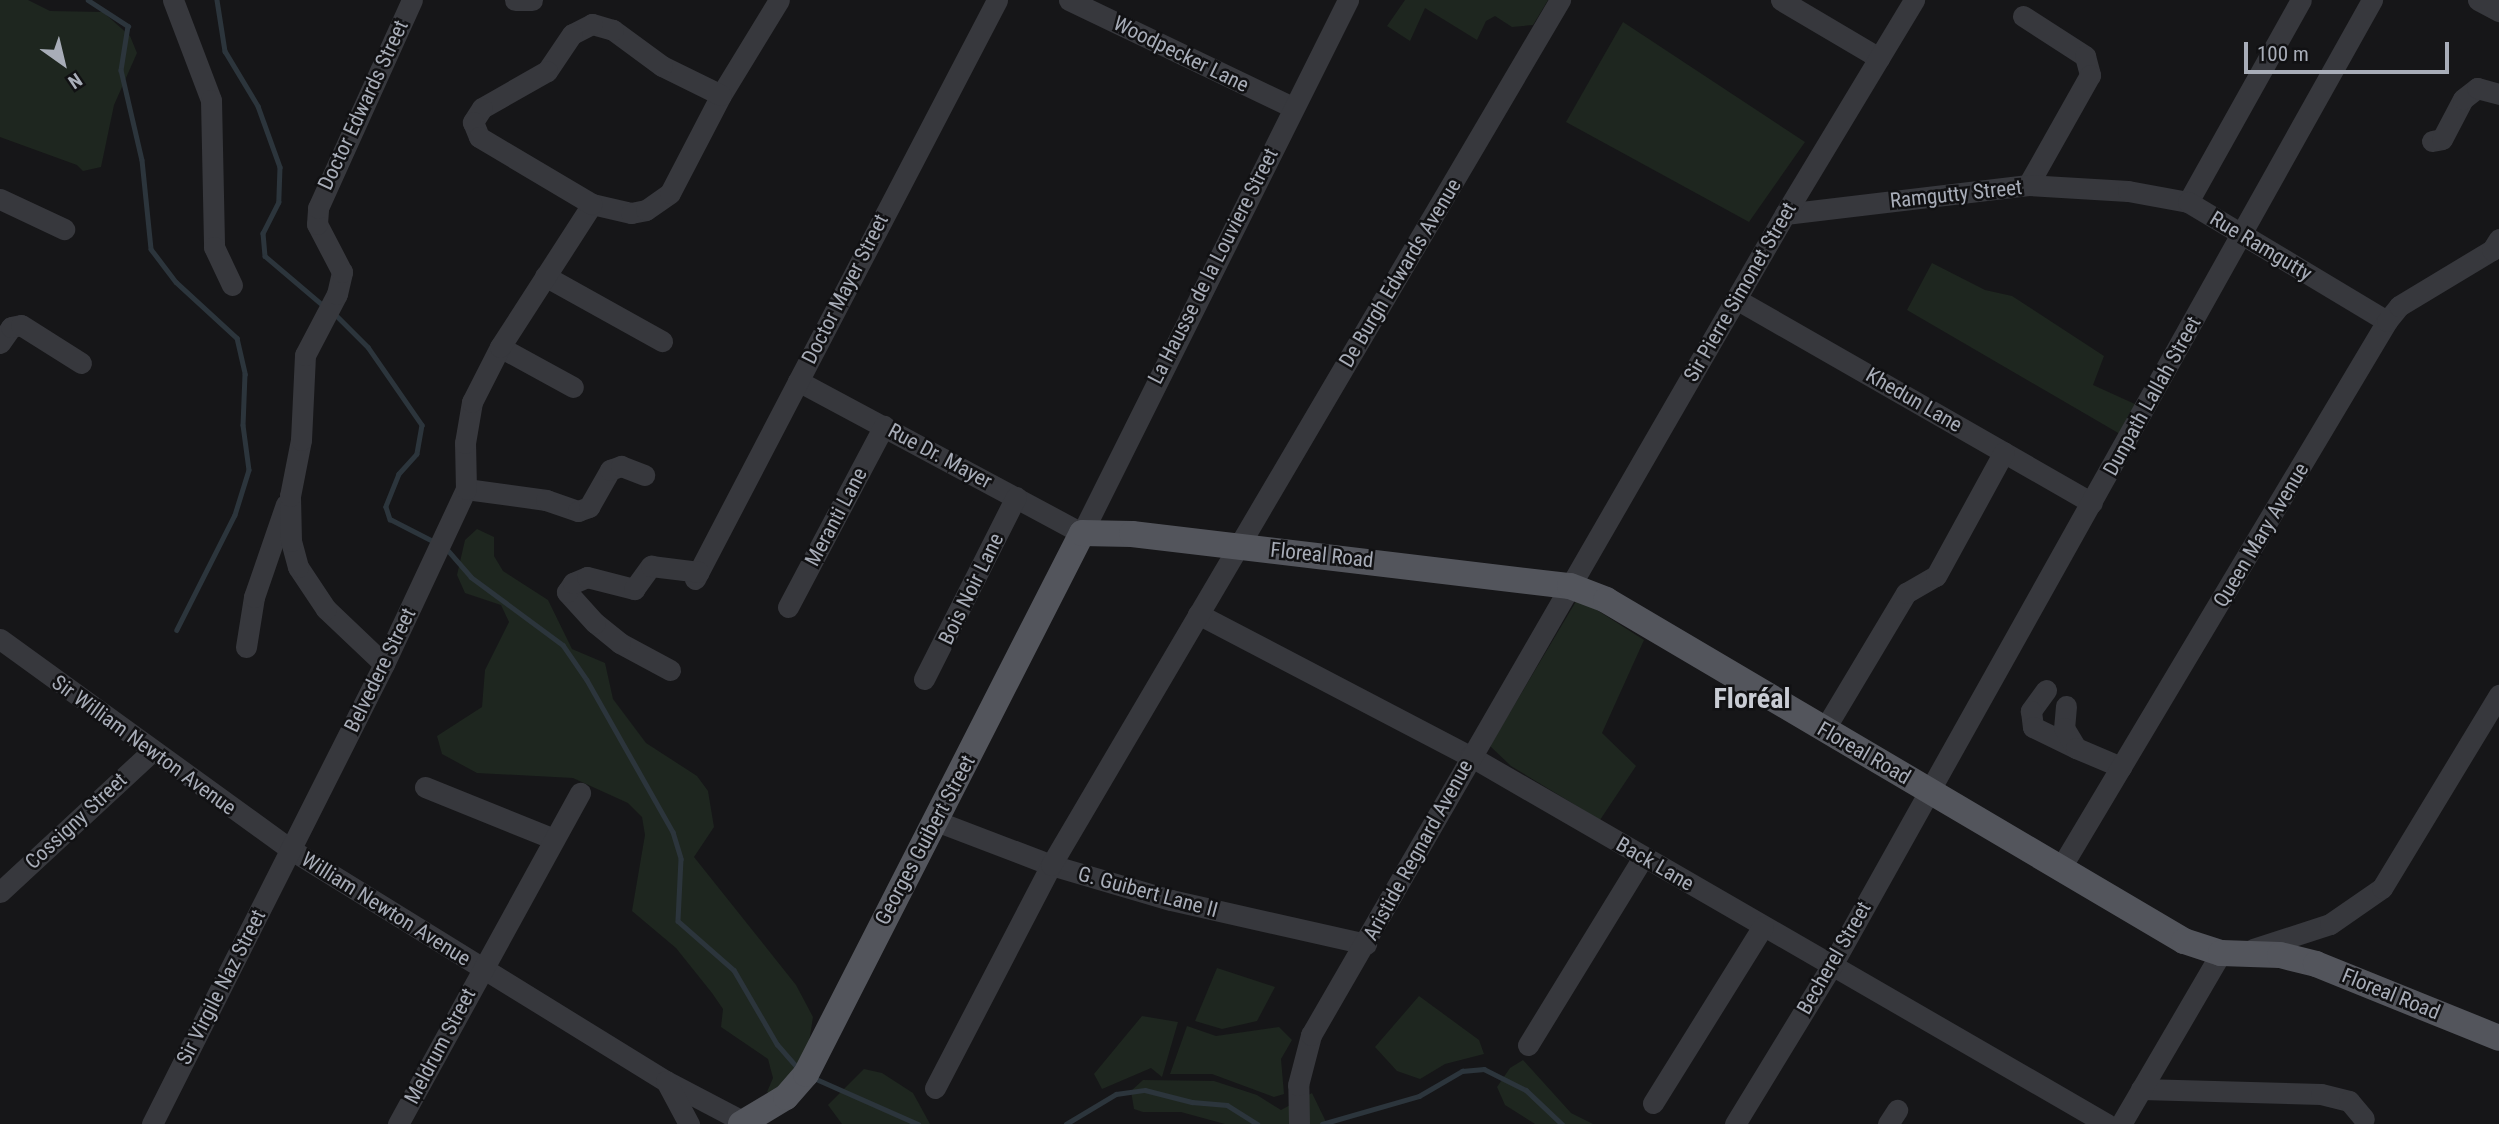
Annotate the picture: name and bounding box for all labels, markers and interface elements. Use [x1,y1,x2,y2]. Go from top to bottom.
street label: Woodpecker Lane [1109,10,1253,98]
street label: Doctor Edwards Street [313,16,413,194]
north arrow [28,28,98,98]
scale bar [2247,28,2452,72]
text: 100 m [2257,42,2309,66]
text: N [64,68,86,94]
street label: La Hausse de la Louviere Street [1143,144,1283,388]
street label: De Burgh Edwards Avenue [1334,174,1466,372]
street label: Ramgutty Street [1889,175,2023,213]
street label: Sir Pierre Simonet Street [1678,198,1802,386]
street label: Rue Ramgutty [2205,206,2317,286]
street label: Doctor Mayer Street [796,210,894,368]
street label: Dunpath Lallah Street [2098,312,2206,480]
street label: Khedun Lane [1861,362,1967,438]
street label: Rue Dr. Mayer [884,418,996,494]
street label: Queen Mary Avenue [2208,458,2314,612]
street label: Meranti Lane [800,463,872,571]
street label: Bois Noir Lane [933,529,1009,649]
street label: Floreal Road [1269,537,1375,573]
street label: Belvedere Street [339,604,421,736]
street label: Sir William Newton Avenue [47,670,241,820]
district label: Floréal [1714,682,1790,716]
street label: Floreal Road [1813,716,1915,790]
street label: Georges Guibert Street [870,751,980,929]
street label: Aristide Regnard Avenue [1358,755,1478,945]
street label: Cossigny Street [20,768,132,874]
street label: Back Lane [1612,832,1698,896]
street label: William Newton Avenue [297,847,475,971]
street label: G. Guibert Lane II [1075,861,1221,923]
street label: Becherel Street [1792,897,1876,1019]
street label: Sir Virgile Naz Street [171,905,271,1069]
street label: Floreal Road [2338,963,2444,1025]
street label: Meldrum Street [399,984,481,1108]

